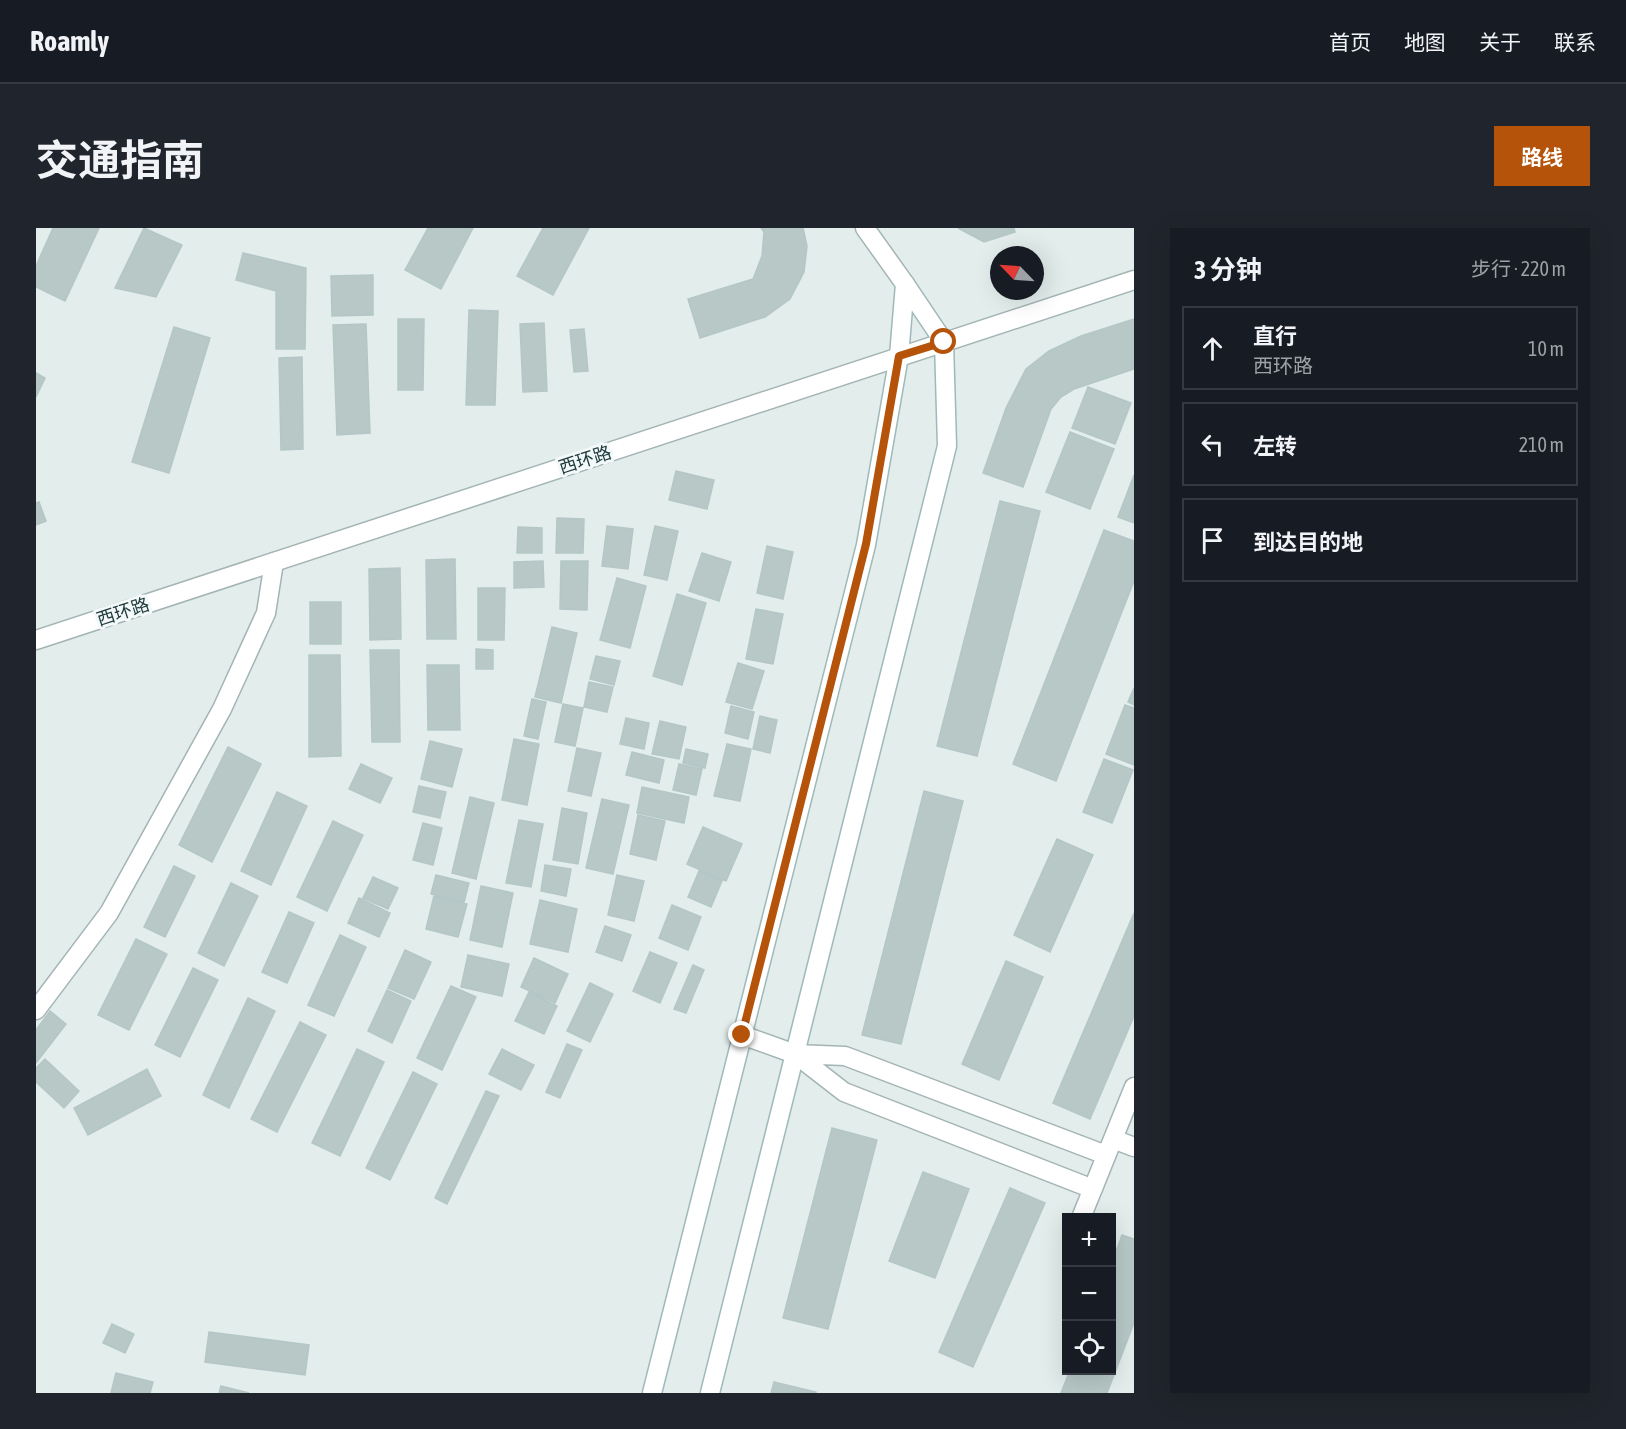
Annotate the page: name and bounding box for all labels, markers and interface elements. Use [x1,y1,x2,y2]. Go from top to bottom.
text: Roamly [30,25,109,57]
text: 首页 [1329,30,1371,54]
text: 地图 [1404,30,1446,54]
text: 关于 [1479,30,1521,54]
text: 联系 [1554,30,1596,54]
button: 路线 [1494,126,1590,186]
text: 交通指南 [36,136,204,184]
north arrow [990,246,1044,300]
text: 3 分钟 [1194,255,1262,285]
text: 步行 · 220 m [1471,257,1566,280]
text: 直行 [1253,323,1297,349]
route start [930,328,956,354]
icon: ahead [1196,332,1229,365]
text: 10 m [1528,337,1564,360]
text: 西环路 [1253,354,1313,377]
icon: left [1196,428,1229,461]
text: 左转 [1253,433,1297,459]
text: 210 m [1519,433,1564,456]
street label: 西环路 [556,441,614,478]
icon: arrive [1196,524,1229,557]
text: 到达目的地 [1253,529,1363,555]
street label: 西环路 [94,593,152,630]
route end [728,1021,754,1047]
map controls [1062,1213,1116,1375]
button: + [1062,1213,1116,1267]
button: − [1062,1267,1116,1321]
button: locate [1062,1321,1116,1375]

